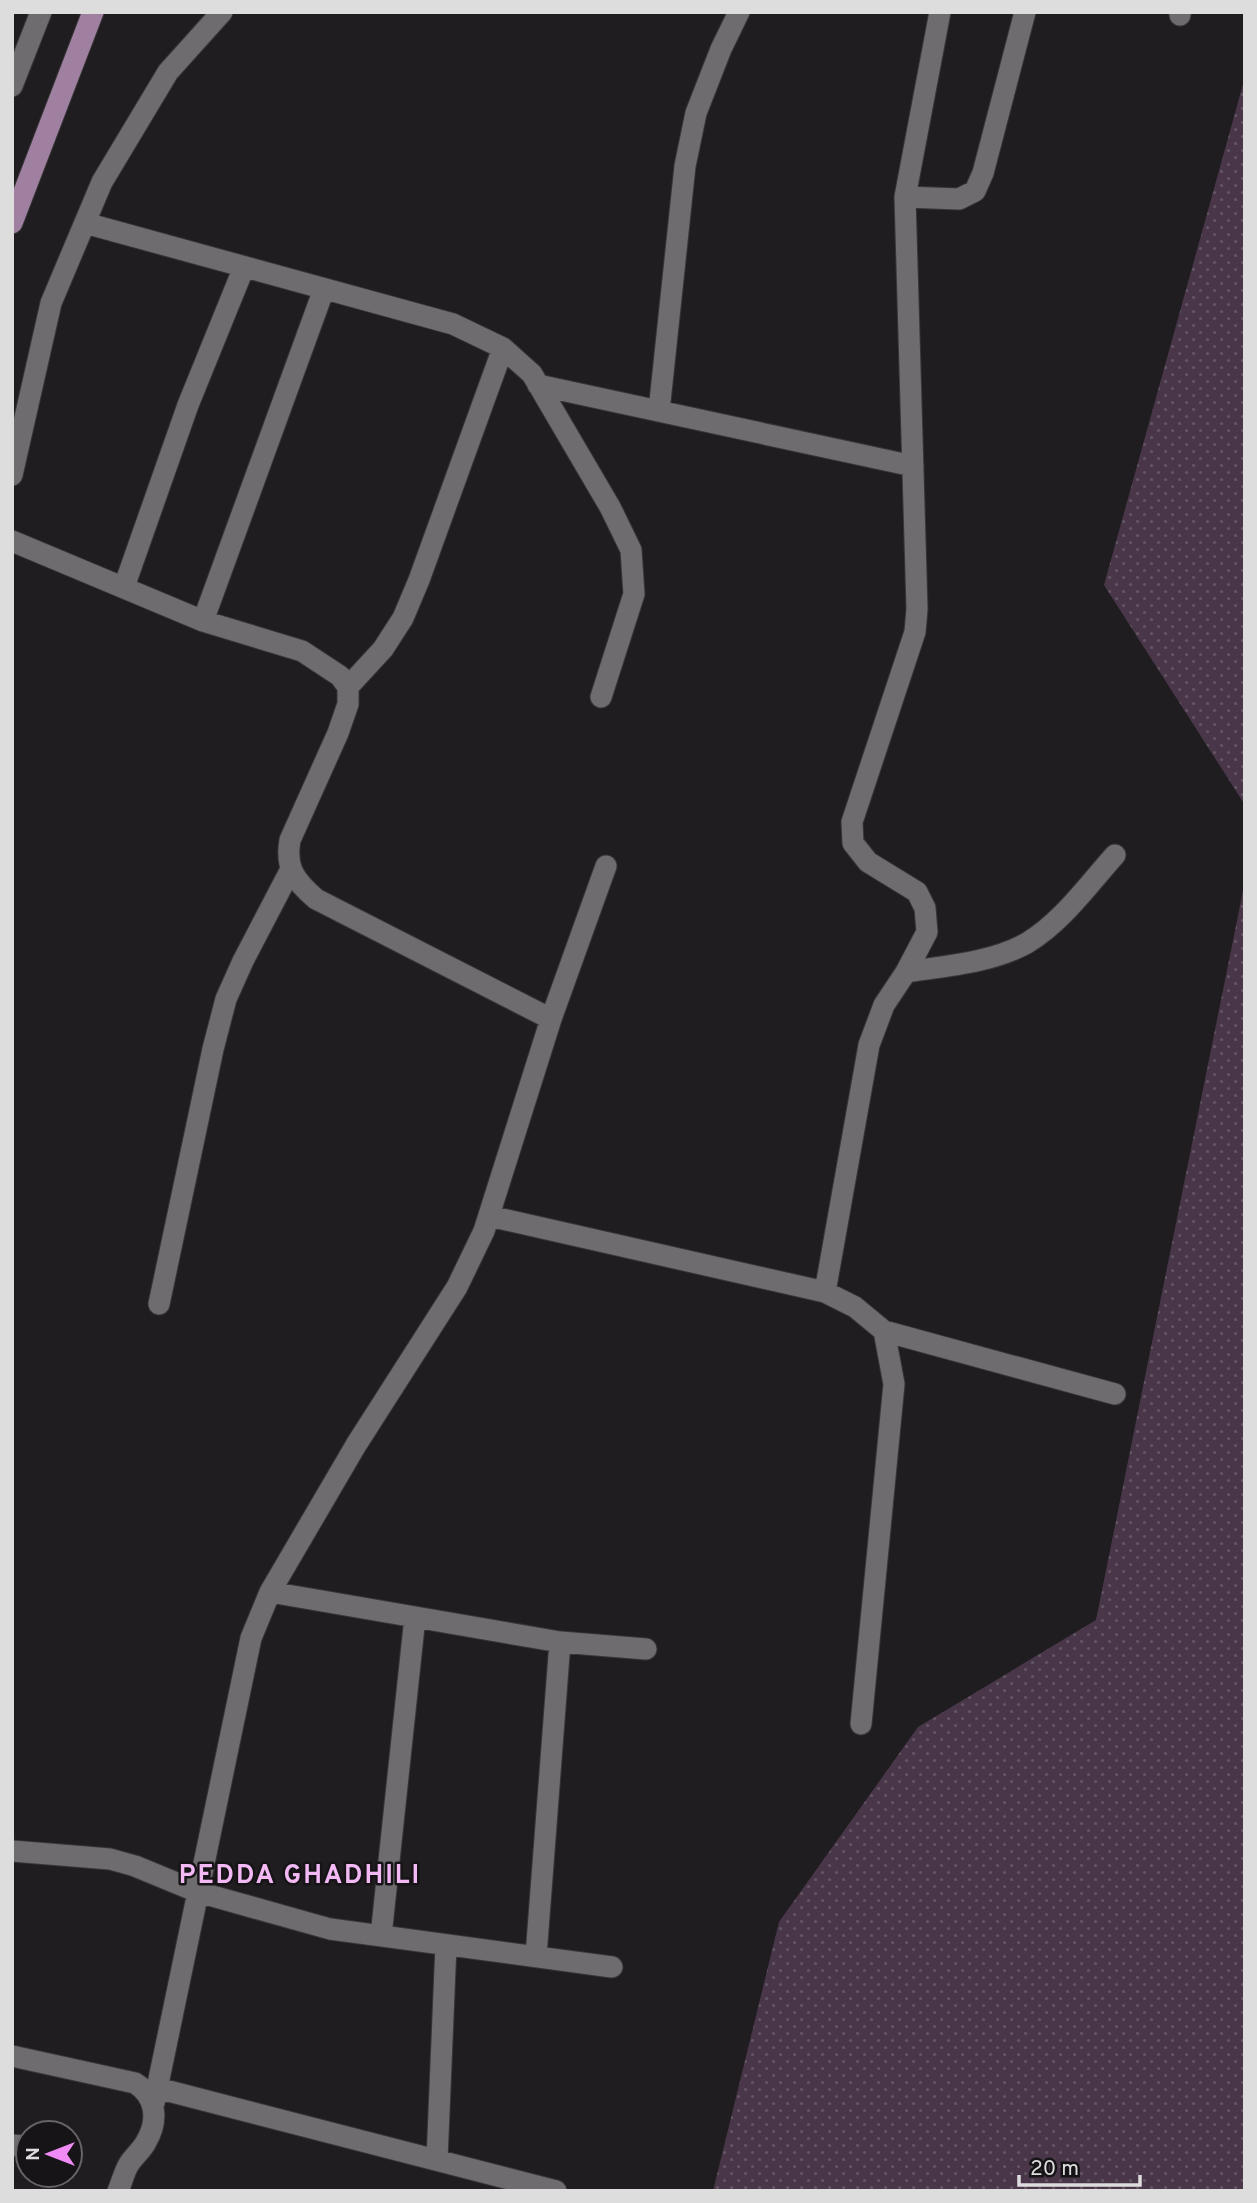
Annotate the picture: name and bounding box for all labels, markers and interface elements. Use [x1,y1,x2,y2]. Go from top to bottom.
district label: PEDDA GHADHILI [179,1860,421,1893]
north arrow [14,2119,84,2189]
scale bar [1019,2144,1140,2188]
text: N [22,2147,46,2161]
text: 20 m [1030,2156,1079,2183]

